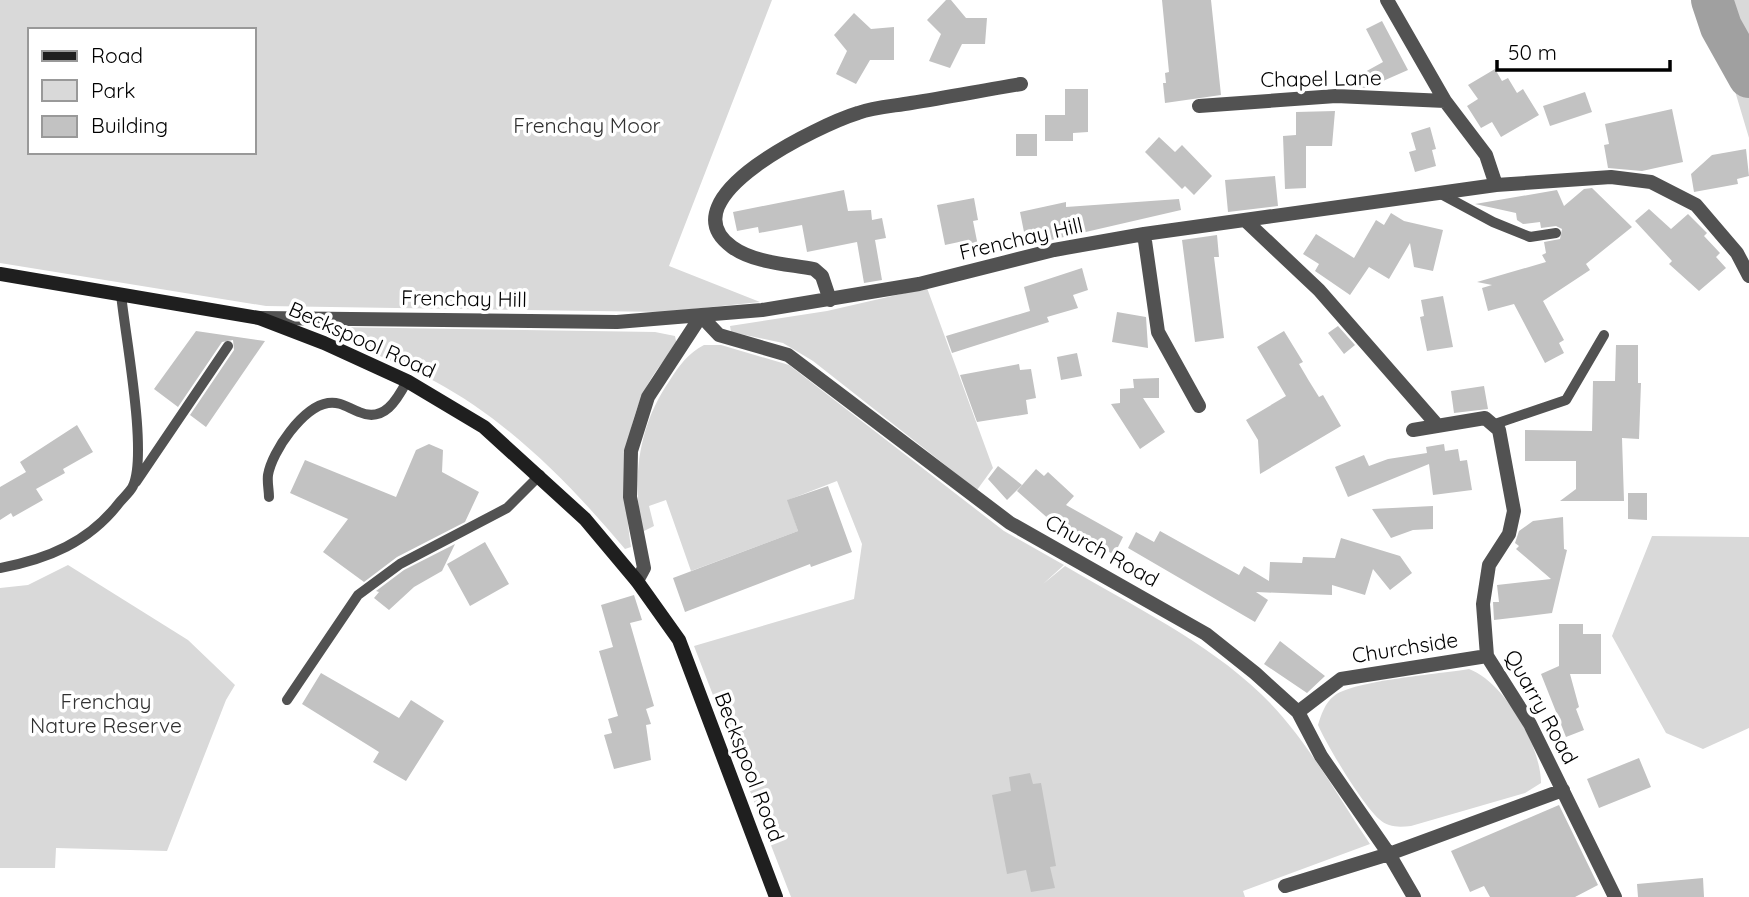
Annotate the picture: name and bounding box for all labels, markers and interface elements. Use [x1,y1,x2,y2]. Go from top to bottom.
legend [28,28,256,154]
scale bar [1497,28,1670,72]
text: 50 m [1508,39,1557,65]
text: Road [91,42,143,68]
street label: Chapel Lane [1260,64,1382,92]
text: Park [91,77,135,103]
text: Building [91,112,168,138]
park label: Frenchay Moor [513,112,661,138]
street label: Frenchay Hill [957,211,1085,265]
street label: Frenchay Hill [401,284,527,312]
street label: Beckspool Road [285,295,440,383]
street label: Church Road [1041,508,1164,592]
street label: Churchside [1350,626,1460,668]
street label: Quarry Road [1500,645,1584,768]
park label: Frenchay Nature Reserve [30,688,182,738]
street label: Beckspool Road [709,688,790,845]

